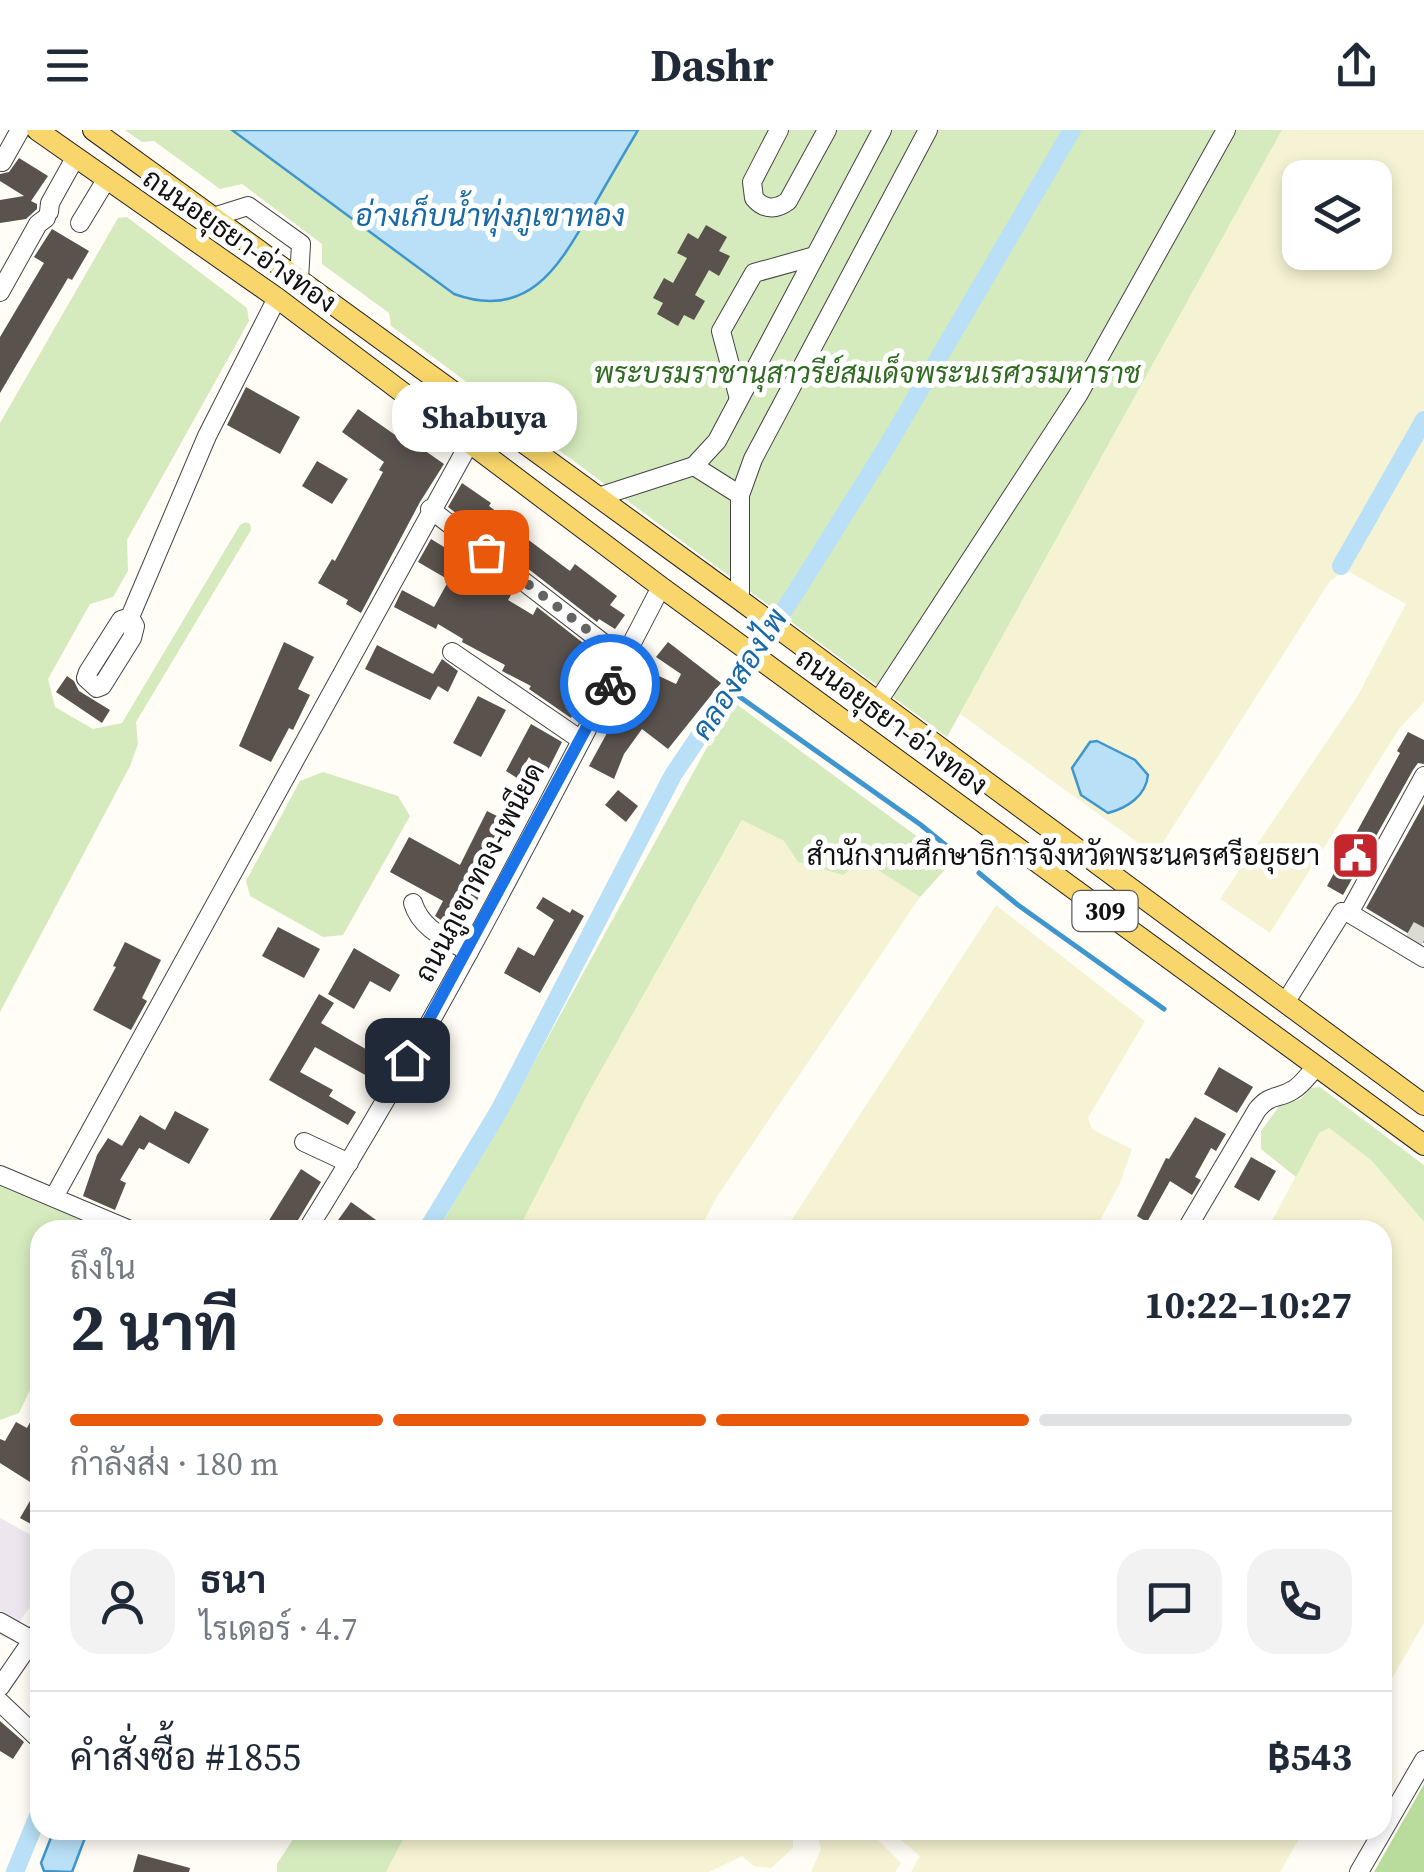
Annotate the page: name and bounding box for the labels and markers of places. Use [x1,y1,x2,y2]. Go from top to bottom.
callout: Shabuya [394,382,578,452]
pin [444,510,529,595]
public building icon: สำนักงานศึกษาธิการจังหวัดพระนครศรีอยุธยา [1329,829,1381,881]
place label: สำนักงานศึกษาธิการจังหวัดพระนครศรีอยุธยา [807,836,1320,875]
pin [365,1018,450,1103]

